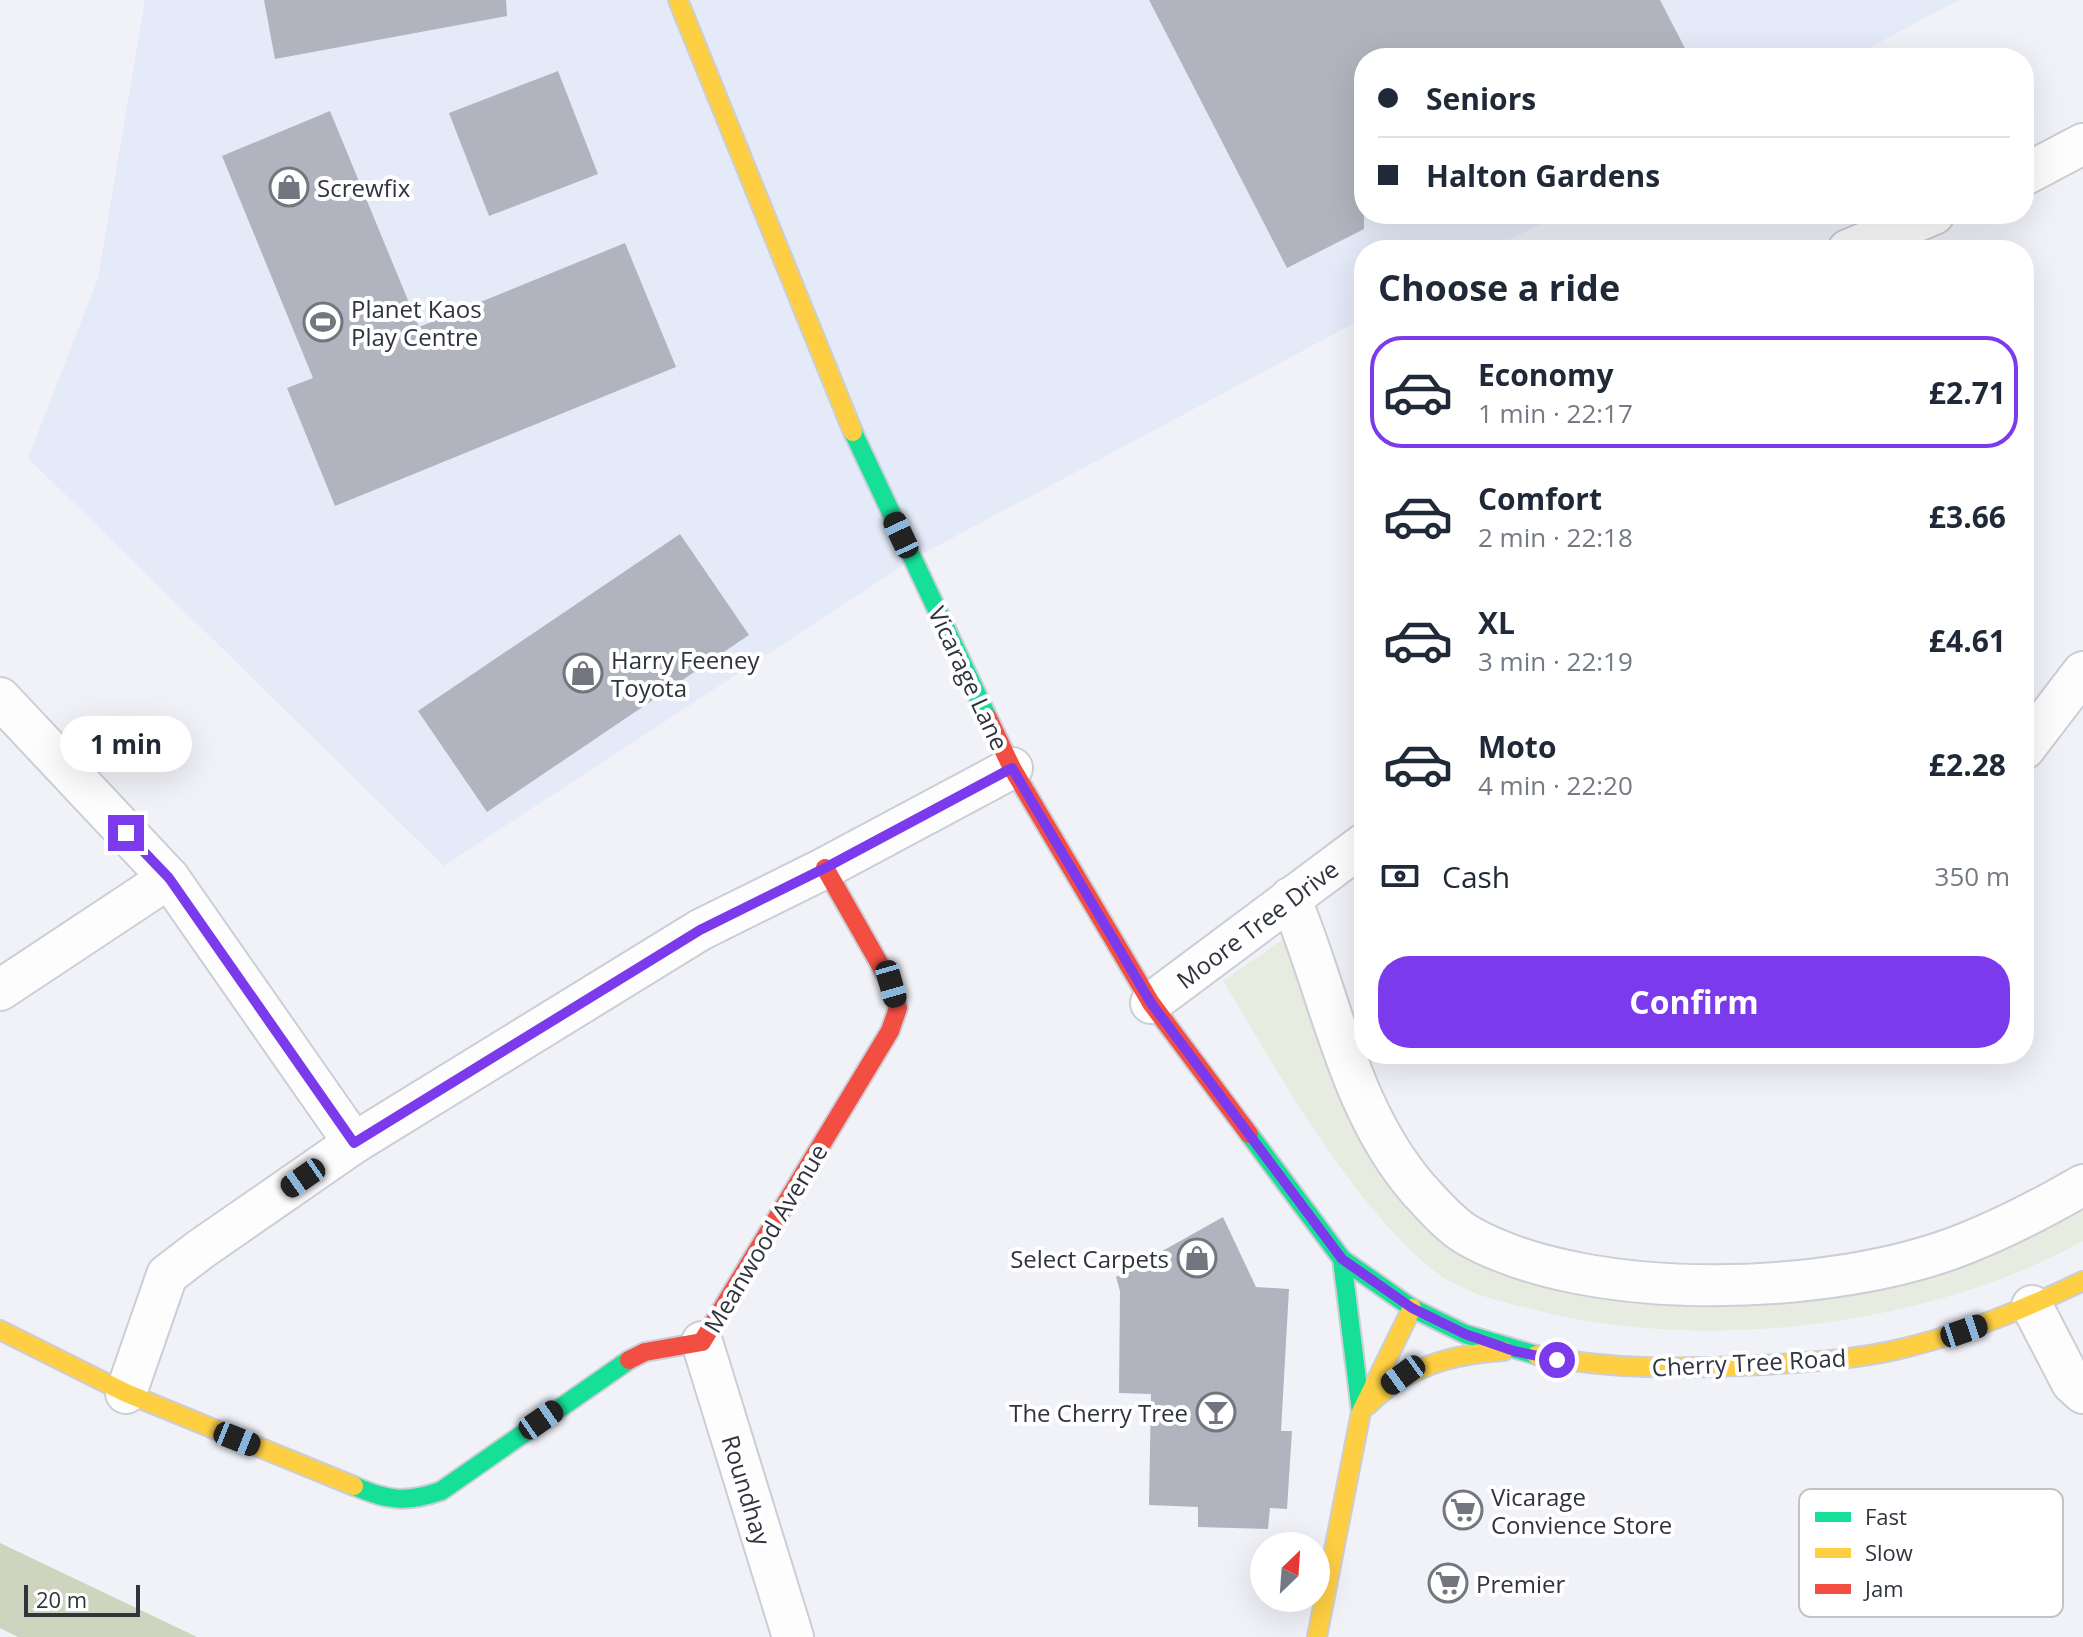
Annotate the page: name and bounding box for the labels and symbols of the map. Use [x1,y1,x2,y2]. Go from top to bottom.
shop icon: Screwfix [268,166,310,208]
place label: Screwfix [317,171,411,204]
place label: Planet Kaos Play Centre [351,292,482,353]
sports icon: Planet Kaos Play Centre [302,301,344,343]
car [880,508,922,562]
street label: Vicarage Lane [921,601,1017,755]
place label: Harry Feeney Toyota [611,643,760,704]
shop icon: Harry Feeney Toyota [562,652,604,694]
callout: 1 min [60,717,192,773]
route end [108,815,144,851]
street label: Moore Tree Drive [1169,852,1345,996]
car [873,958,909,1010]
street label: Meanwood Avenue [695,1137,835,1339]
car [276,1154,330,1202]
shop icon: Select Carpets [1176,1237,1218,1279]
place label: Select Carpets [1010,1242,1169,1275]
car [1937,1312,1991,1350]
street label: Cherry Tree Road [1651,1340,1847,1384]
route start [1539,1342,1575,1378]
car [1377,1351,1429,1399]
bar icon: The Cherry Tree [1195,1391,1237,1433]
car [514,1396,568,1444]
place label: The Cherry Tree [1009,1396,1188,1429]
car [210,1419,264,1459]
street label: Roundhay [715,1431,780,1550]
place label: Vicarage Convience Store [1491,1480,1672,1541]
supermarket icon: Vicarage Convience Store [1442,1489,1484,1531]
legend [1799,1489,2063,1617]
text: Fast [1865,1501,1907,1531]
north arrow [1250,1532,1330,1612]
text: Slow [1865,1537,1913,1567]
supermarket icon: Premier [1427,1562,1469,1604]
place label: Premier [1476,1567,1565,1600]
text: Jam [1863,1573,1904,1603]
scale bar [24,1581,140,1617]

